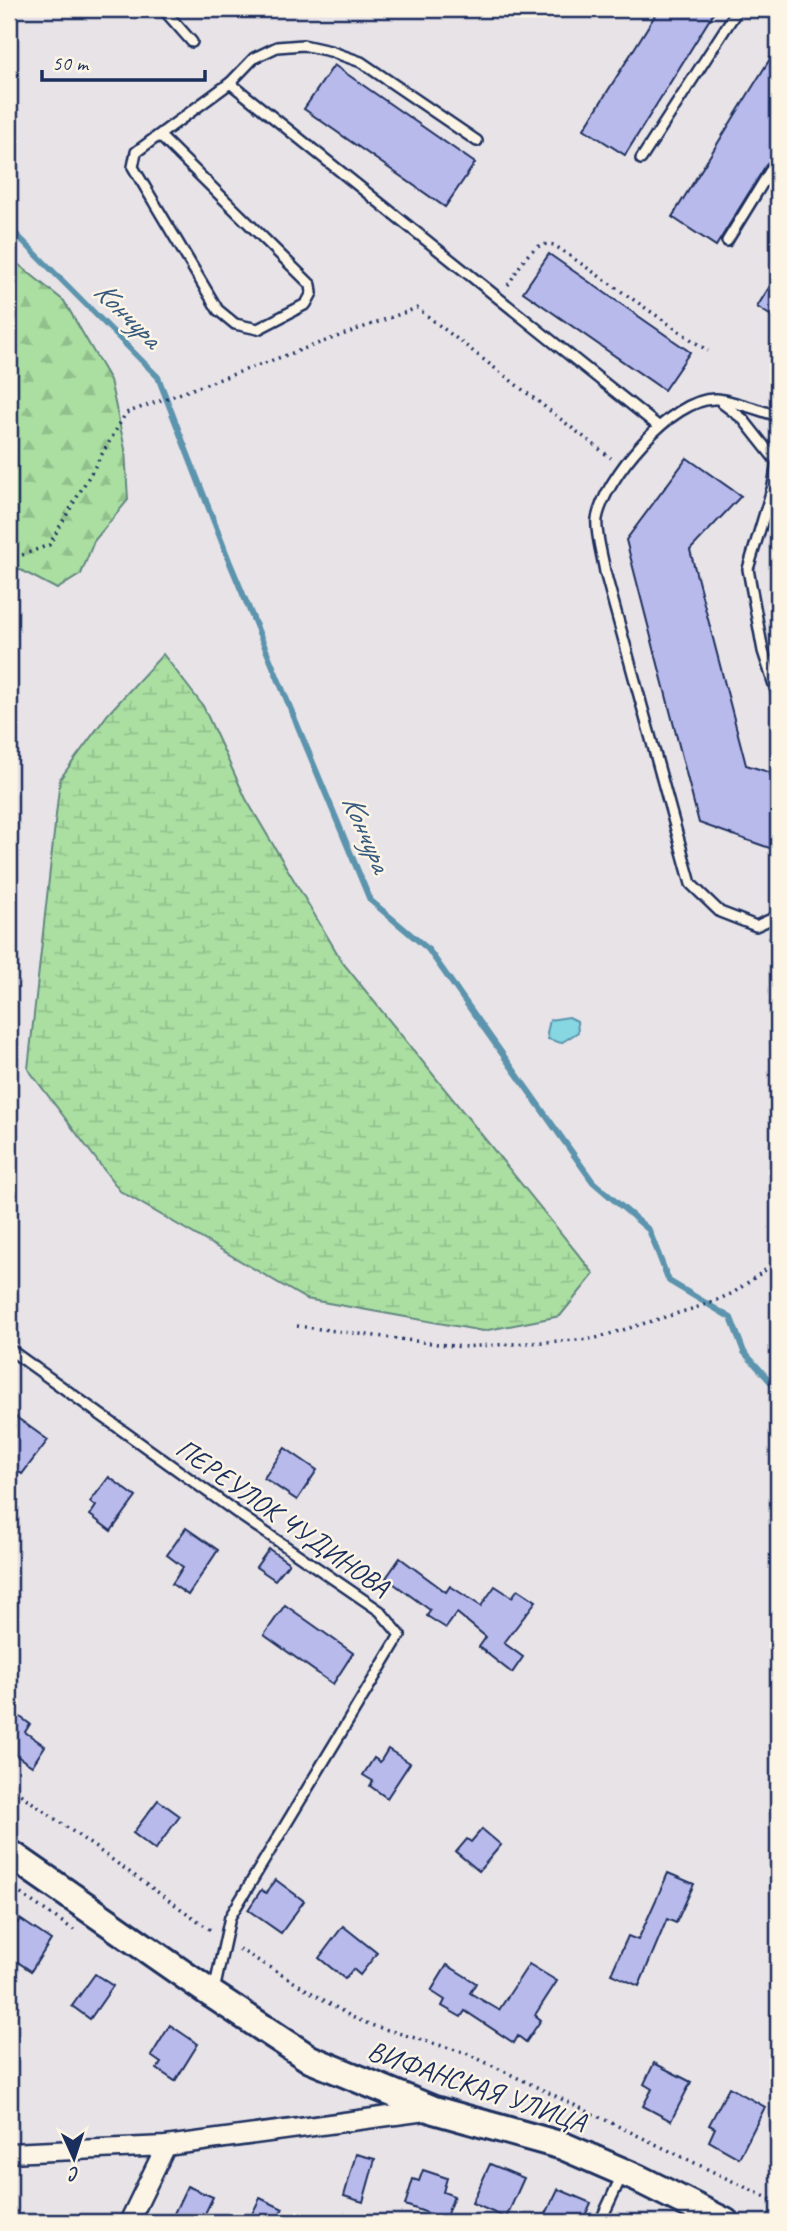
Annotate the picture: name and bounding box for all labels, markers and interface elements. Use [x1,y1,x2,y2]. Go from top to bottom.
scale bar [42,38,205,82]
text: 50 m [52,50,90,76]
water label: Кончура [86,272,172,358]
water label: Кончура [334,789,402,881]
street label: ПЕРЕУЛОК ЧУДИНОВА [169,1430,397,1604]
street label: ВИФАНСКАЯ УЛИЦА [363,2032,592,2140]
north arrow [38,2122,108,2192]
text: С [67,2162,80,2186]

